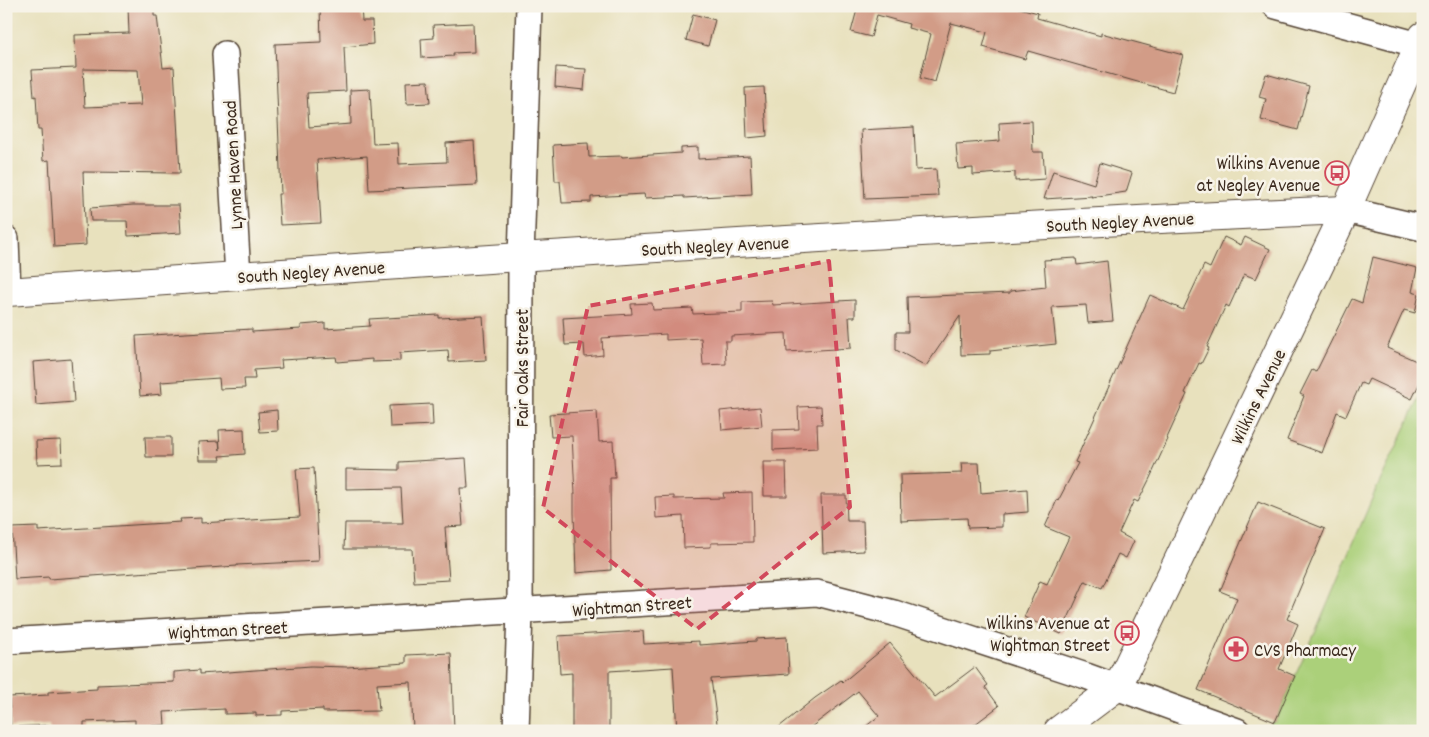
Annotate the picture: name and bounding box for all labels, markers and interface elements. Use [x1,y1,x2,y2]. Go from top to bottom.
street label: Lynne Haven Road [219,100,252,230]
place label: Wilkins Avenue at Negley Avenue [1197,152,1320,201]
bus stop icon: Wilkins Avenue at Negley Avenue [1324,160,1350,186]
street label: South Negley Avenue [1046,207,1195,242]
street label: South Negley Avenue [641,231,790,266]
street label: South Negley Avenue [236,256,386,293]
street label: Fair Oaks Street [511,309,538,427]
street label: Wilkins Avenue [1225,345,1295,450]
street label: Wightman Street [572,591,693,626]
place label: Wilkins Avenue at Wightman Street [986,612,1110,661]
street label: Wightman Street [168,616,289,649]
bus stop icon: Wilkins Avenue at Wightman Street [1114,620,1140,646]
pharmacy icon: CVS Pharmacy [1223,636,1249,662]
place label: CVS Pharmacy [1254,639,1356,666]

